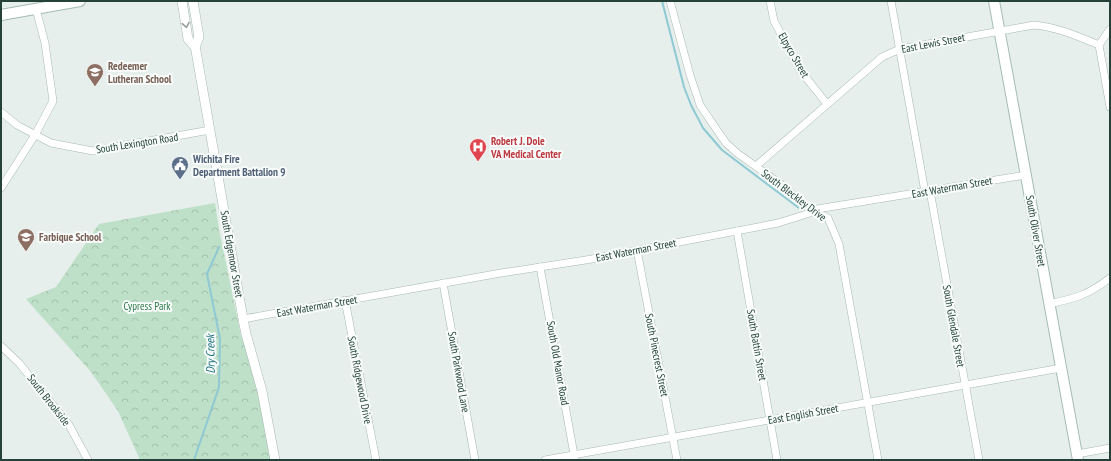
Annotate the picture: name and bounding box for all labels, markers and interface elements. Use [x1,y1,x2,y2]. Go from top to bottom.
one-way arrow [181,22,189,28]
street label: Elpyco Street [776,30,812,80]
street label: East Lewis Street [900,30,966,56]
place label: Redeemer Lutheran School [108,59,172,86]
school or university icon: Redeemer Lutheran School [85,62,105,87]
street label: South Lexington Road [95,130,179,156]
place label: Robert J. Dole VA Medical Center [490,134,562,161]
hospital icon: Robert J. Dole VA Medical Center [468,137,488,162]
place label: Wichita Fire Department Battalion 9 [192,152,285,179]
public building icon: Wichita Fire Department Battalion 9 [170,155,190,180]
street label: South Bleckley Drive [759,166,830,224]
street label: East Waterman Street [911,173,993,201]
street label: South Oliver Street [1023,194,1049,268]
street label: South Edgemoor Street [217,209,247,299]
school or university icon: Farbique School [16,227,36,252]
place label: Farbique School [39,230,102,244]
street label: East Waterman Street [595,235,677,265]
street label: South Glendale Street [940,284,968,368]
street label: East Waterman Street [276,292,358,320]
park label: Cypress Park [123,299,171,313]
street label: South Battin Street [744,308,770,382]
street label: South Pinecrest Street [642,312,672,398]
street label: South Old Manor Road [544,320,572,406]
street label: South Parkwood Lane [445,330,473,414]
water label: Dry Creek [202,333,218,374]
street label: South Ridgewood Drive [345,335,375,425]
street label: South Brookside [24,371,74,429]
street label: East English Street [767,401,839,427]

